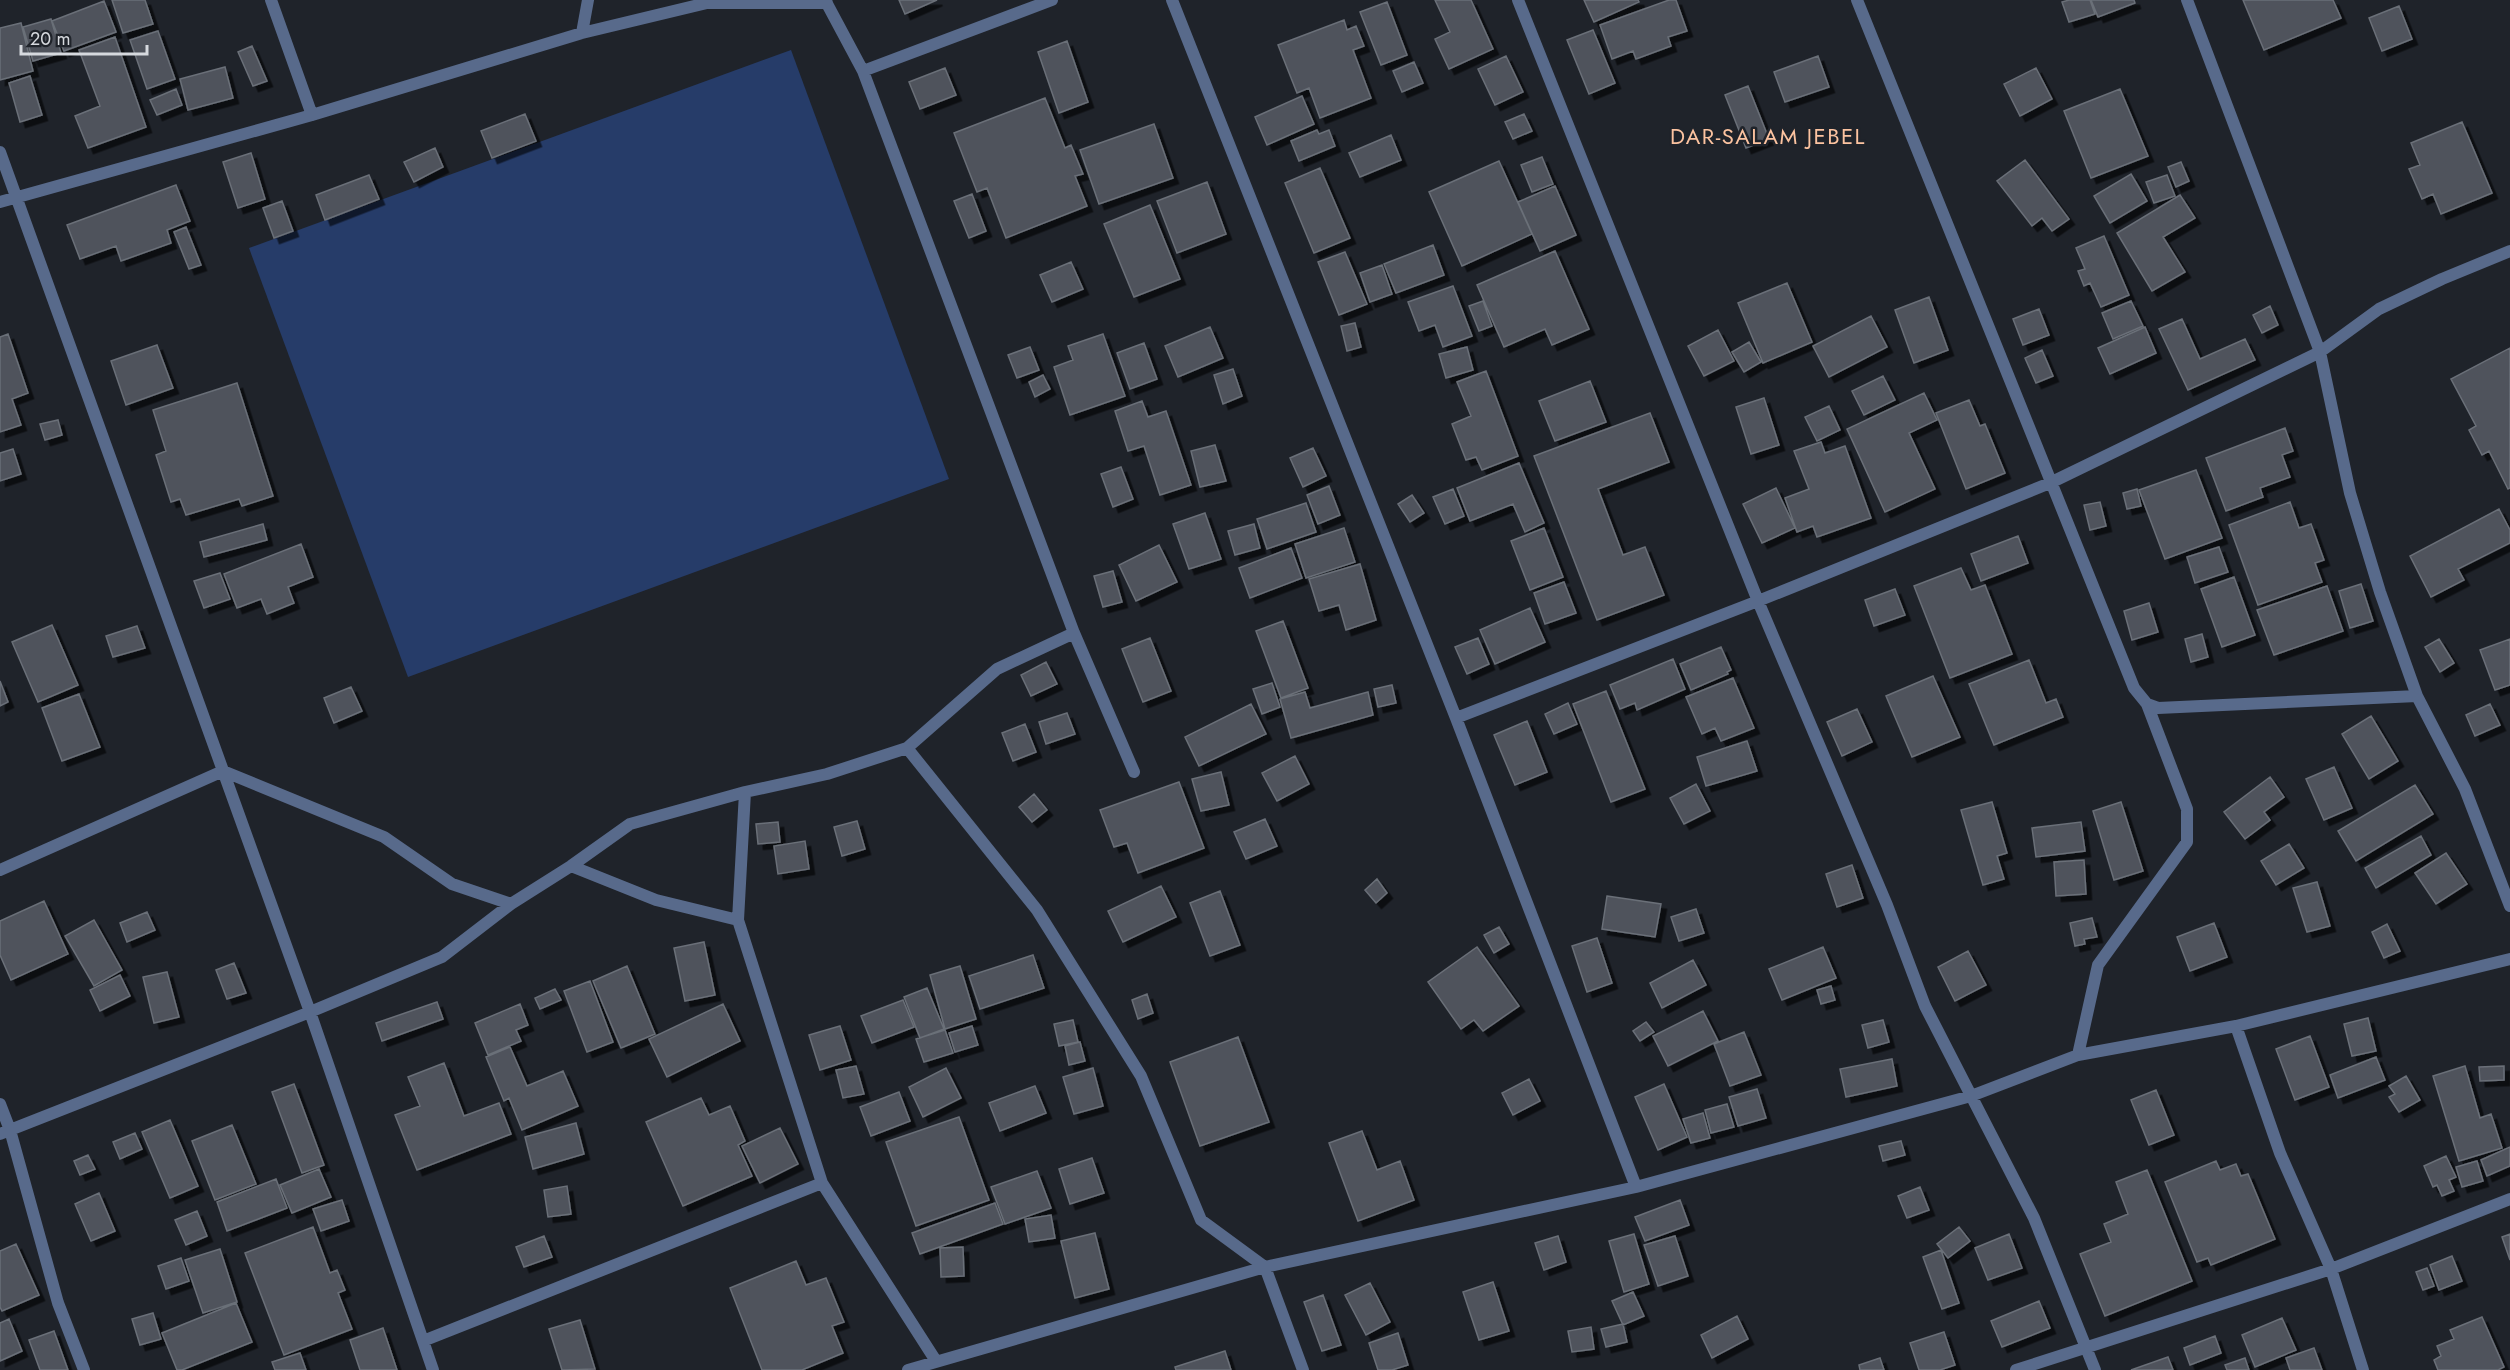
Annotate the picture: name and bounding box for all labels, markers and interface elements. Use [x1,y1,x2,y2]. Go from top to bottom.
scale bar [21,18,147,56]
text: 20 m [30,26,70,52]
district label: DAR-SALAM JEBEL [1670,120,1866,152]

